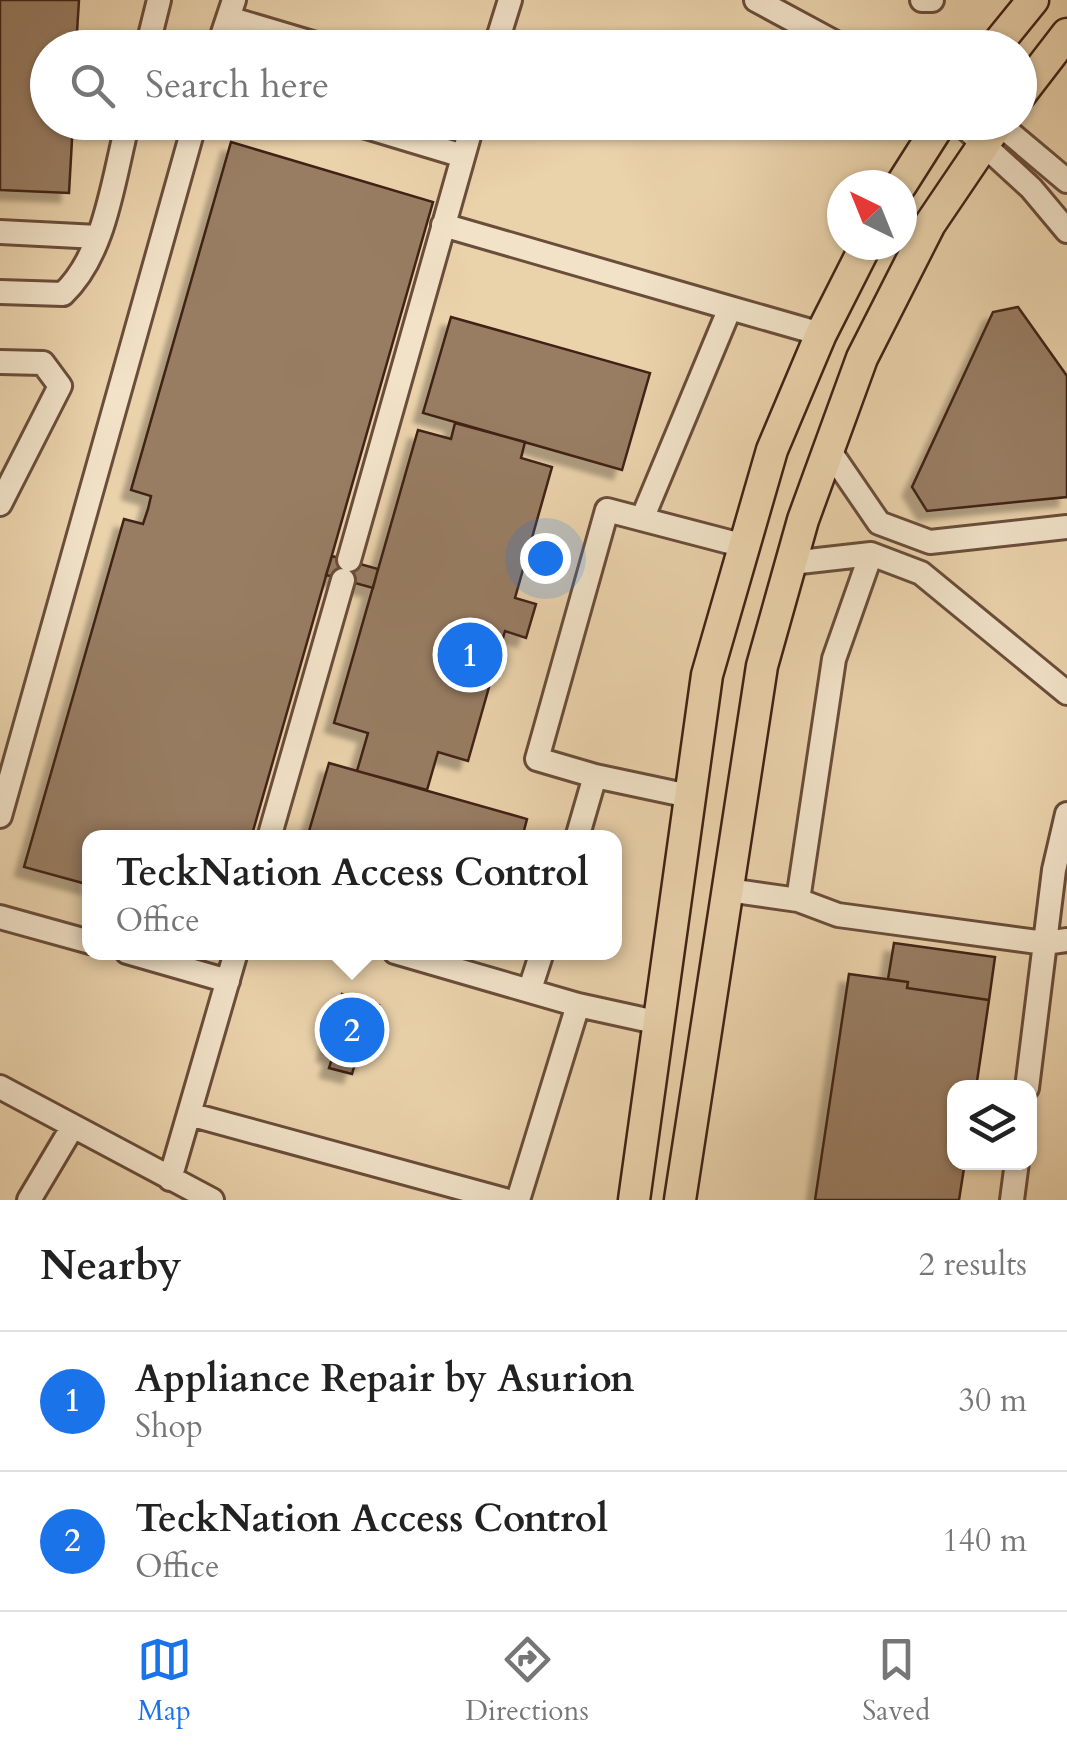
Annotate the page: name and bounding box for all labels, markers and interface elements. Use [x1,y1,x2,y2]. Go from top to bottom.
search box [30,30,1037,140]
icon: search [65,58,120,113]
text: Search here [145,59,329,111]
north arrow [827,170,917,260]
your location [520,533,571,584]
pin: 1 [438,618,502,692]
popup [82,830,622,960]
text: TeckNation Access Control [115,847,589,899]
text: Office [115,899,200,943]
pin: 2 [320,992,384,1068]
map controls [947,1080,1037,1170]
button: layers [947,1080,1037,1170]
text: Nearby [40,1237,182,1294]
text: 2 results [919,1243,1027,1287]
text: Appliance Repair by Asurion [135,1353,634,1405]
text: 1 [64,1379,81,1423]
text: 30 m [959,1379,1027,1423]
text: Shop [135,1405,203,1449]
text: TeckNation Access Control [135,1493,608,1545]
text: 2 [64,1519,81,1563]
text: 140 m [942,1519,1027,1563]
text: Office [135,1545,219,1589]
tab: Map [137,1632,192,1730]
tab: Directions [465,1632,589,1730]
tab: Saved [862,1632,930,1730]

